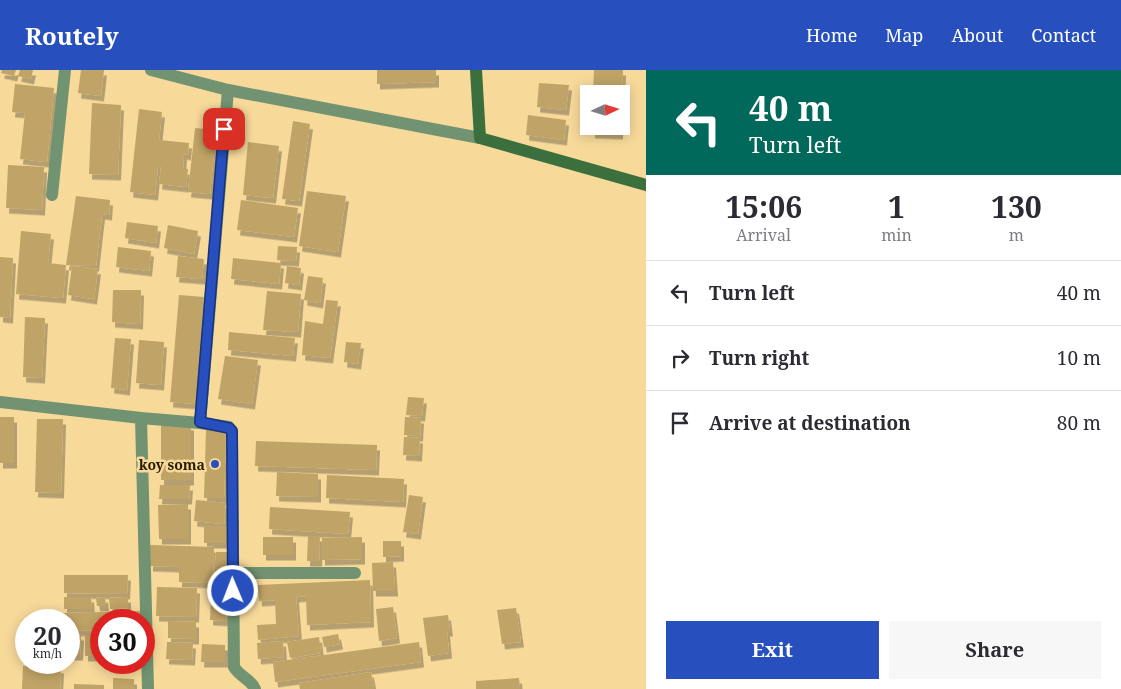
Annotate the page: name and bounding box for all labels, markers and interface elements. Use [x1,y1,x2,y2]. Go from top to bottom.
text: Routely [25,19,119,52]
text: Home [806,23,857,47]
text: Map [885,23,923,47]
text: About [951,23,1003,47]
text: Contact [1031,23,1096,47]
text: 40 m [749,84,832,131]
north arrow [580,85,630,135]
map controls [580,85,630,135]
icon: left [666,90,731,155]
pin [203,108,245,150]
icon: arrive [210,115,238,143]
text: Turn left [749,129,841,159]
text: 15:06 [725,186,802,227]
text: 1 [888,186,905,227]
text: 130 [991,186,1042,227]
text: Arrival [736,224,791,246]
text: min [881,224,912,246]
text: m [1009,224,1024,246]
icon: left [666,279,694,307]
text: Turn left [709,280,795,306]
text: 40 m [1057,280,1101,306]
icon: right [666,344,694,372]
text: Turn right [709,345,809,371]
text: 10 m [1057,345,1101,371]
icon: arrive [666,409,694,437]
text: Arrive at destination [709,410,911,436]
text: 80 m [1057,410,1101,436]
place label: koy soma [139,455,205,474]
marker: koy soma [209,458,221,470]
position arrow [206,564,258,616]
speed limit sign: 30 [90,609,155,674]
text: 20 [33,618,62,652]
button: Exit [666,621,879,679]
button: Share [889,621,1101,679]
text: km/h [33,645,62,662]

